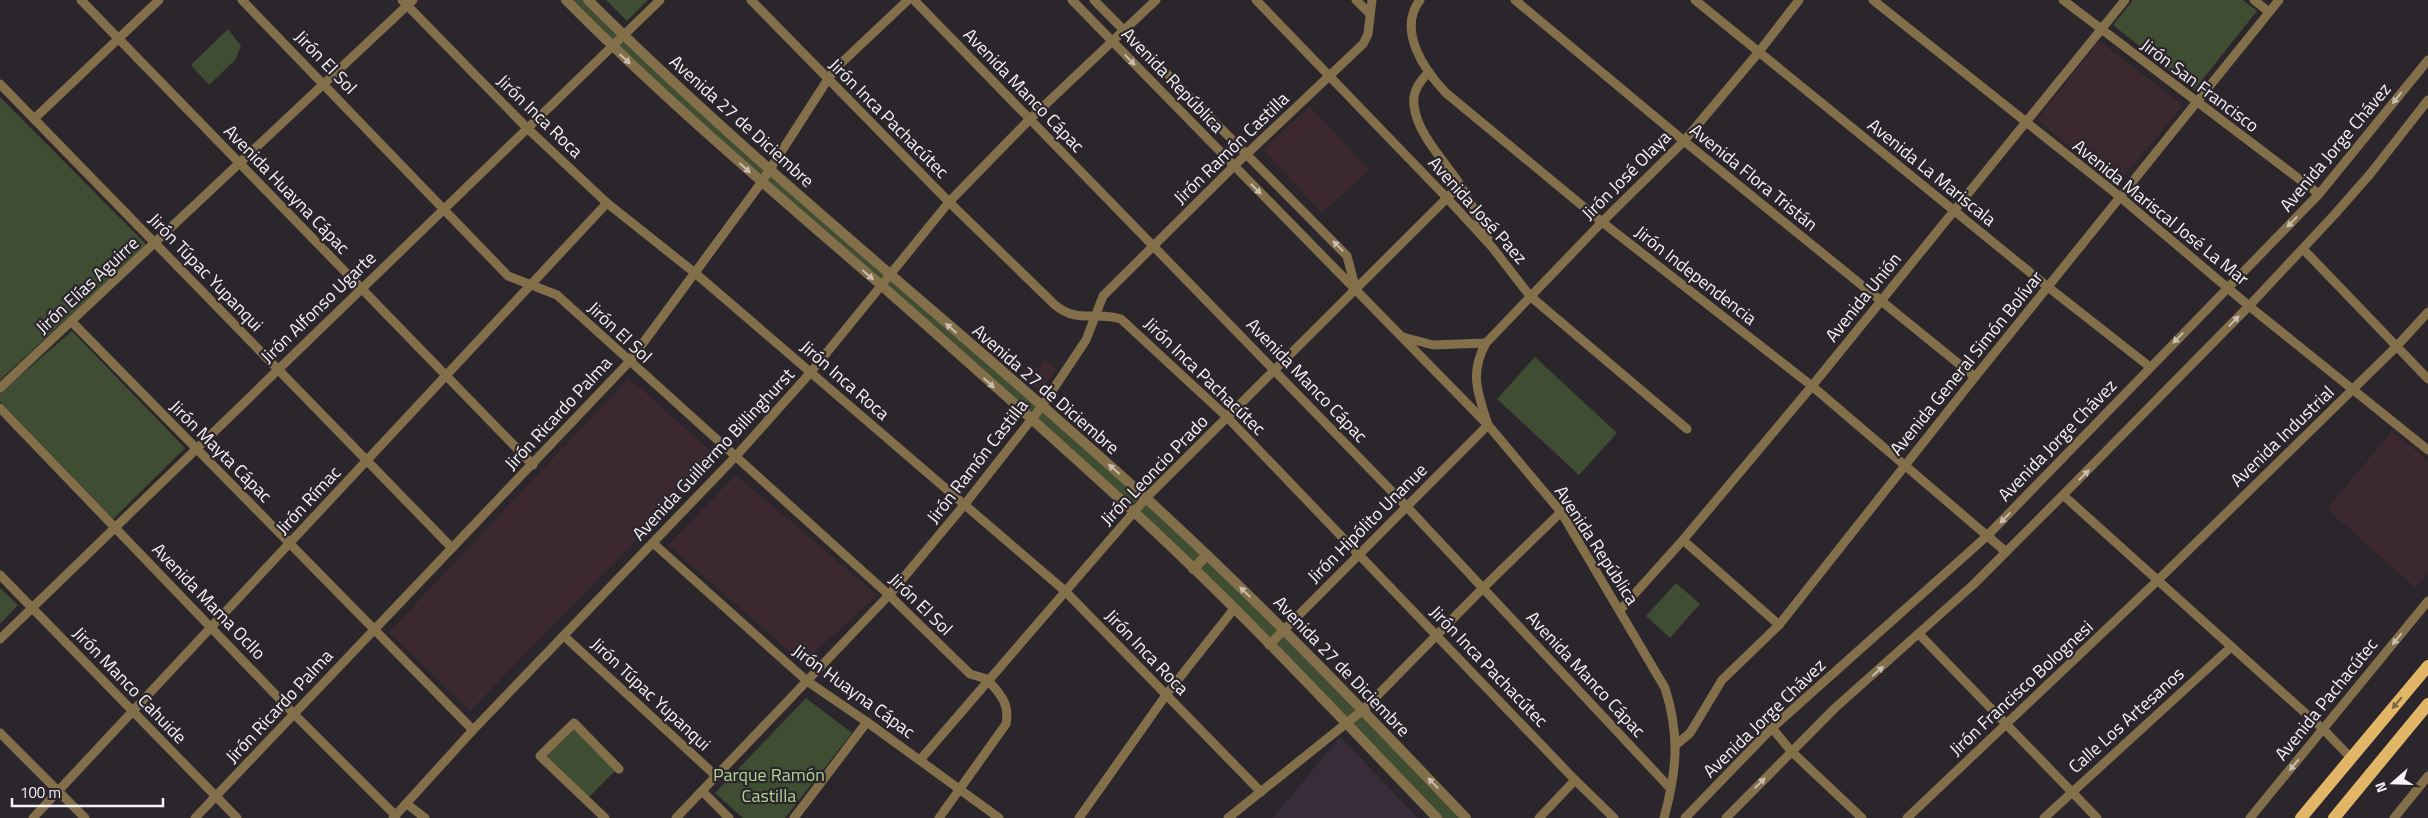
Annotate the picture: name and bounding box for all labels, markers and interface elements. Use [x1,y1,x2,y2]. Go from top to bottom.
street label: Avenida República [1115,21,1231,139]
street label: Avenida Manco Cápac [957,22,1091,159]
street label: Jirón El Sol [289,24,363,100]
street label: Jirón San Francisco [2135,31,2265,139]
street label: Avenida 27 de Diciembre [664,48,820,194]
street label: Jirón Inca Pachacútec [823,52,955,184]
one-way arrow [619,53,631,65]
one-way arrow [1124,54,1136,66]
street label: Jirón Inca Roca [491,68,589,164]
street label: Avenida Jorge Chávez [2273,77,2397,217]
street label: Jirón Ramón Castilla [1167,86,1295,210]
one-way arrow [2392,91,2403,104]
street label: Avenida La Mariscala [1862,112,2002,232]
street label: Avenida Flora Tristán [1684,117,1824,237]
street label: Avenida Huayna Cápac [218,118,356,260]
street label: Jirón José Olaya [1575,124,1677,226]
street label: Avenida Mariscal José La Mar [2067,132,2255,292]
street label: Avenida José Paez [1422,150,1534,270]
one-way arrow [739,162,751,174]
one-way arrow [1250,183,1262,195]
street label: Jirón Túpac Yupanqui [142,207,270,337]
one-way arrow [2286,216,2298,228]
street label: Jirón Independencia [1629,219,1763,331]
street label: Jirón Elías Aguirre [29,230,145,340]
one-way arrow [1332,240,1344,252]
street label: Jirón Alfonso Ugarte [254,245,382,369]
street label: Avenida Unión [1818,246,1908,348]
street label: Avenida General Simón Bolívar [1883,265,2049,461]
one-way arrow [861,269,874,280]
street label: Jirón El Sol [582,295,658,369]
street label: Jirón Inca Pachacútec [1138,311,1272,441]
street label: Avenida Manco Cápac [1240,312,1374,449]
one-way arrow [2228,315,2240,327]
street label: Avenida 27 de Diciembre [967,318,1125,460]
one-way arrow [946,322,958,334]
one-way arrow [2172,331,2184,343]
street label: Jirón Inca Roca [794,334,896,426]
street label: Jirón Ricardo Palma [498,350,618,476]
street label: Avenida Guillermo Billinghurst [626,361,801,546]
street label: Avenida Jorge Chávez [1991,373,2123,507]
one-way arrow [983,377,995,389]
street label: Avenida Industrial [2224,379,2340,493]
street label: Jirón Ramón Castilla [920,393,1034,529]
street label: Jirón Mayta Cápac [164,394,279,509]
street label: Jirón Leoncio Prado [1094,408,1214,532]
street label: Jirón Hipólito Unanue [1301,457,1433,589]
street label: Jirón Rímac [269,460,347,540]
one-way arrow [1108,463,1120,475]
one-way arrow [2078,469,2090,481]
street label: Avenida República [1548,480,1646,610]
one-way arrow [1999,511,2011,523]
street label: Avenida Mama Ocllo [146,536,272,666]
street label: Jirón El Sol [883,567,959,641]
one-way arrow [1240,586,1252,598]
street label: Avenida 27 de Diciembre [1267,589,1417,743]
street label: Jirón Inca Pachacútec [1424,599,1554,733]
street label: Jirón Inca Roca [1099,603,1195,701]
street label: Avenida Manco Cápac [1520,605,1652,743]
street label: Jirón Francisco Bolognesi [1943,614,2099,762]
street label: Jirón Manco Cahuide [67,620,193,750]
street label: Jirón Túpac Yupanqui [585,631,717,757]
street label: Avenida Pachacútec [2268,632,2384,766]
one-way arrow [2392,632,2403,645]
street label: Jirón Huayna Cápac [787,637,921,745]
street label: Jirón Ricardo Palma [219,643,339,769]
street label: Avenida Jorge Chávez [1697,652,1831,784]
street label: Calle Los Artesanos [2062,661,2190,779]
one-way arrow [1871,666,1884,677]
one-way arrow [2391,697,2402,710]
one-way arrow [2289,758,2300,771]
north arrow [2368,758,2418,808]
park label: Parque Ramón Castilla [713,761,825,809]
scale bar [12,776,164,808]
one-way arrow [1427,777,1439,789]
one-way arrow [1754,777,1766,789]
text: N [2369,779,2392,796]
text: 100 m [20,781,61,804]

